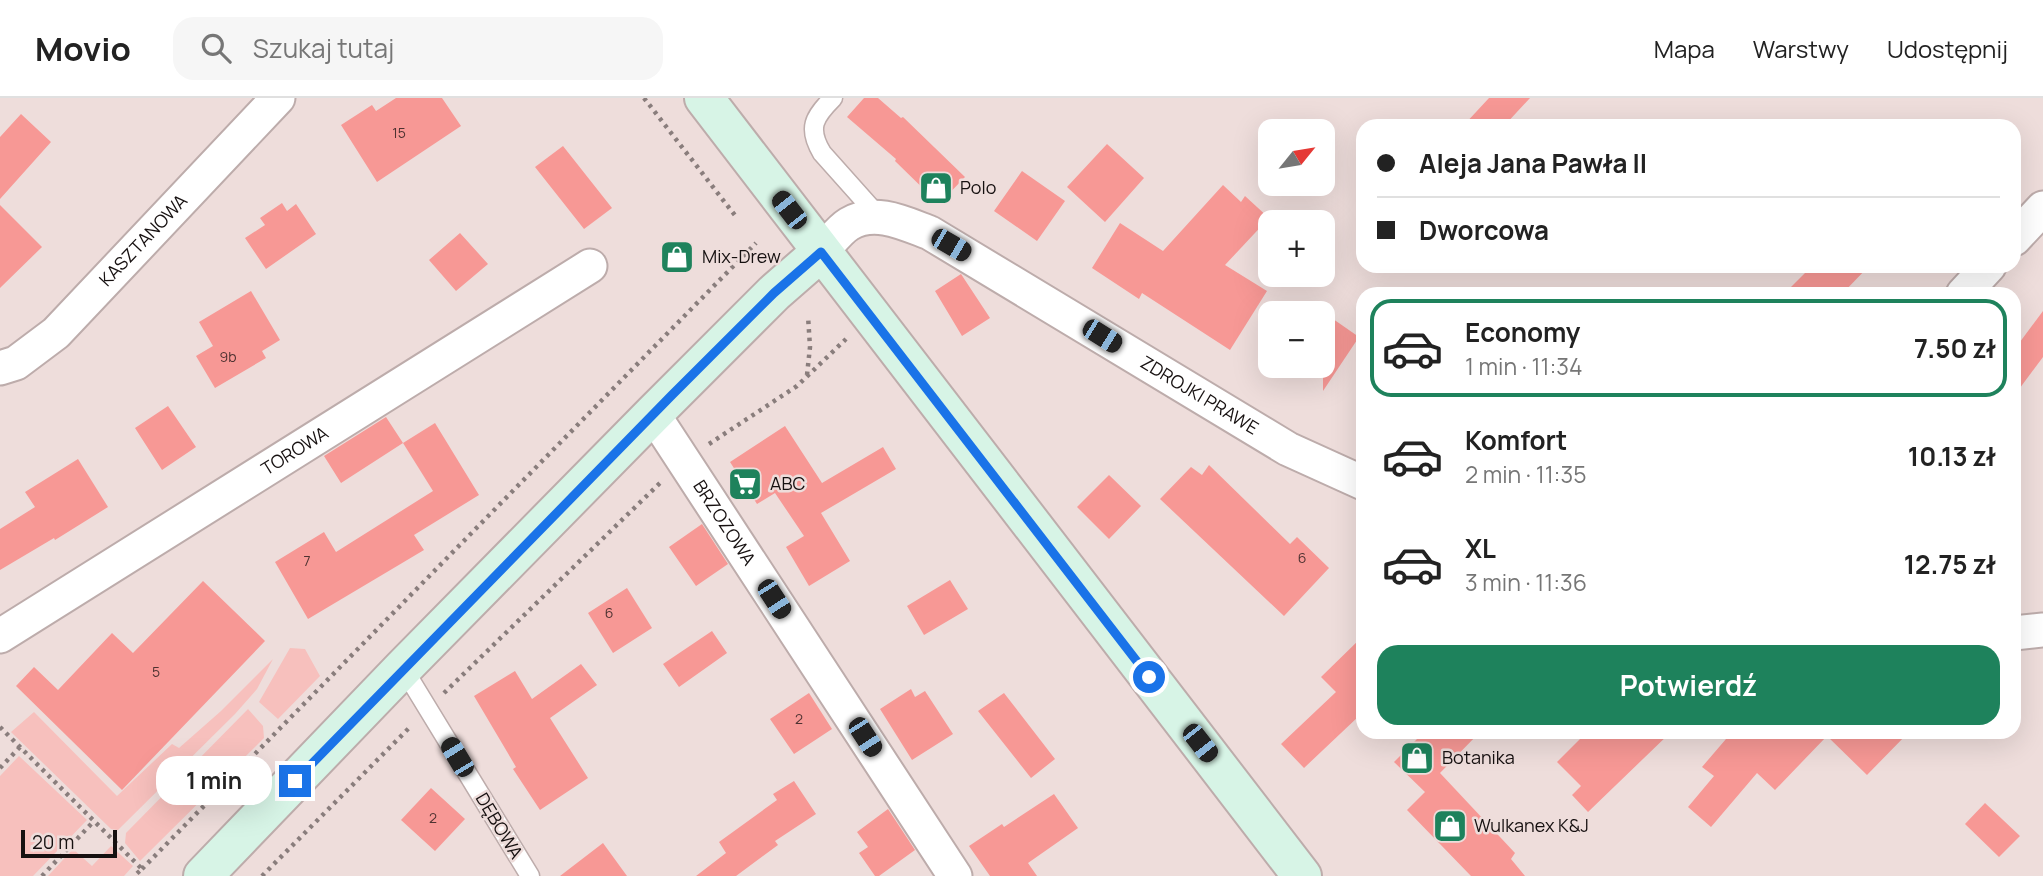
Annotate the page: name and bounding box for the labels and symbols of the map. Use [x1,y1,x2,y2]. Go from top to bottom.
north arrow [1258,119,1335,196]
house number: 15 [392,123,406,142]
shop icon: Polo [917,169,955,207]
place label: Polo [960,175,996,199]
car [768,187,811,233]
street label: KASZTANOWA [93,188,192,291]
car [928,225,975,265]
shop icon: Mix-Drew [658,238,696,276]
place label: Mix-Drew [702,244,781,268]
car [1079,316,1126,356]
house number: 9b [220,347,236,366]
street label: ZDROJKI PRAWE [1136,350,1263,440]
street label: TOROWA [256,420,333,480]
supermarket icon: ABC [726,465,764,503]
place label: ABC [770,471,805,495]
street label: BRZOZOWA [688,475,762,570]
house number: 6 [1298,548,1306,567]
house number: 7 [303,551,311,570]
car [754,576,795,622]
house number: 6 [605,603,613,622]
route start [1133,661,1165,693]
house number: 5 [152,662,160,681]
house number: 2 [795,709,803,728]
car [845,714,886,760]
car [1179,720,1222,766]
car [438,734,477,780]
shop icon: Botanika [1398,739,1436,777]
place label: Botanika [1442,745,1515,769]
callout: 1 min [155,756,270,806]
route end [279,765,311,797]
street label: DĘBOWA [471,788,529,863]
shop icon: Wulkanex K&J [1431,807,1469,845]
house number: 2 [429,808,437,827]
place label: Wulkanex K&J [1474,813,1589,837]
scale bar [21,827,117,859]

